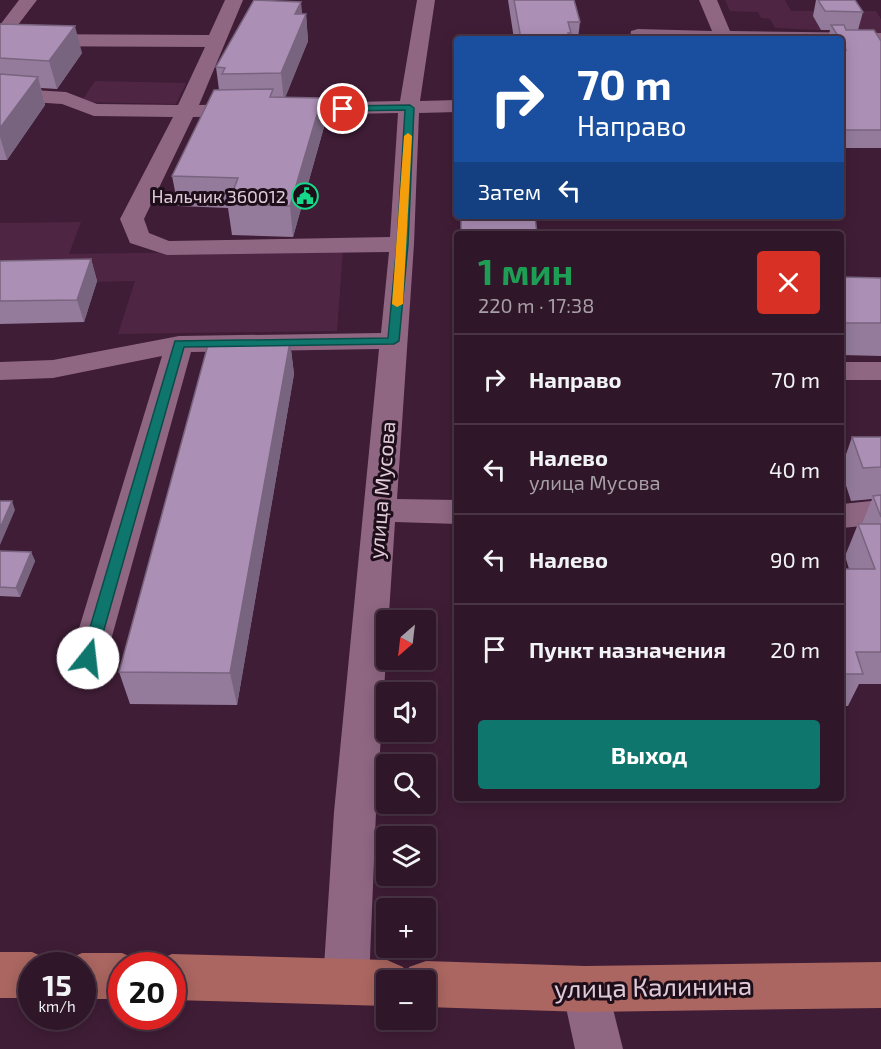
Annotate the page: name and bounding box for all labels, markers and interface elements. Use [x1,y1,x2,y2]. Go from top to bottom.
text: 70 m [577,58,672,108]
icon: right [478,60,556,138]
pin [317,83,368,134]
icon: arrive [326,92,359,125]
text: Направо [577,109,686,141]
icon: left [553,174,586,207]
text: Затем [478,178,541,204]
public building icon: Нальчик 360012 [290,181,320,211]
place label: Нальчик 360012 [152,185,286,207]
text: 1 мин [478,249,573,292]
button: close [757,251,820,314]
text: 220 m · 17:38 [478,293,594,317]
icon: right [478,363,511,396]
text: Направо [529,366,622,392]
text: 70 m [771,366,820,392]
street label: улица Мусова [363,420,400,560]
text: Налево [529,444,608,470]
icon: left [478,453,511,486]
text: 40 m [769,456,820,482]
text: улица Мусова [529,470,661,494]
icon: left [478,543,511,576]
text: Налево [529,546,608,572]
text: 90 m [770,546,820,572]
north arrow [376,610,436,670]
map controls [376,610,436,1030]
position arrow [56,626,120,690]
icon: arrive [478,633,511,666]
text: Пункт назначения [529,636,726,662]
text: 20 m [770,636,820,662]
button: sound [376,682,436,742]
button: Выход [478,720,820,789]
button: search [376,754,436,814]
button: layers [376,826,436,886]
button: + [376,898,436,958]
speed limit sign: 20 [108,952,186,1030]
text: 15 [42,966,72,1002]
street label: улица Калинина [554,969,752,1004]
button: − [376,970,436,1030]
text: km/h [38,997,76,1015]

